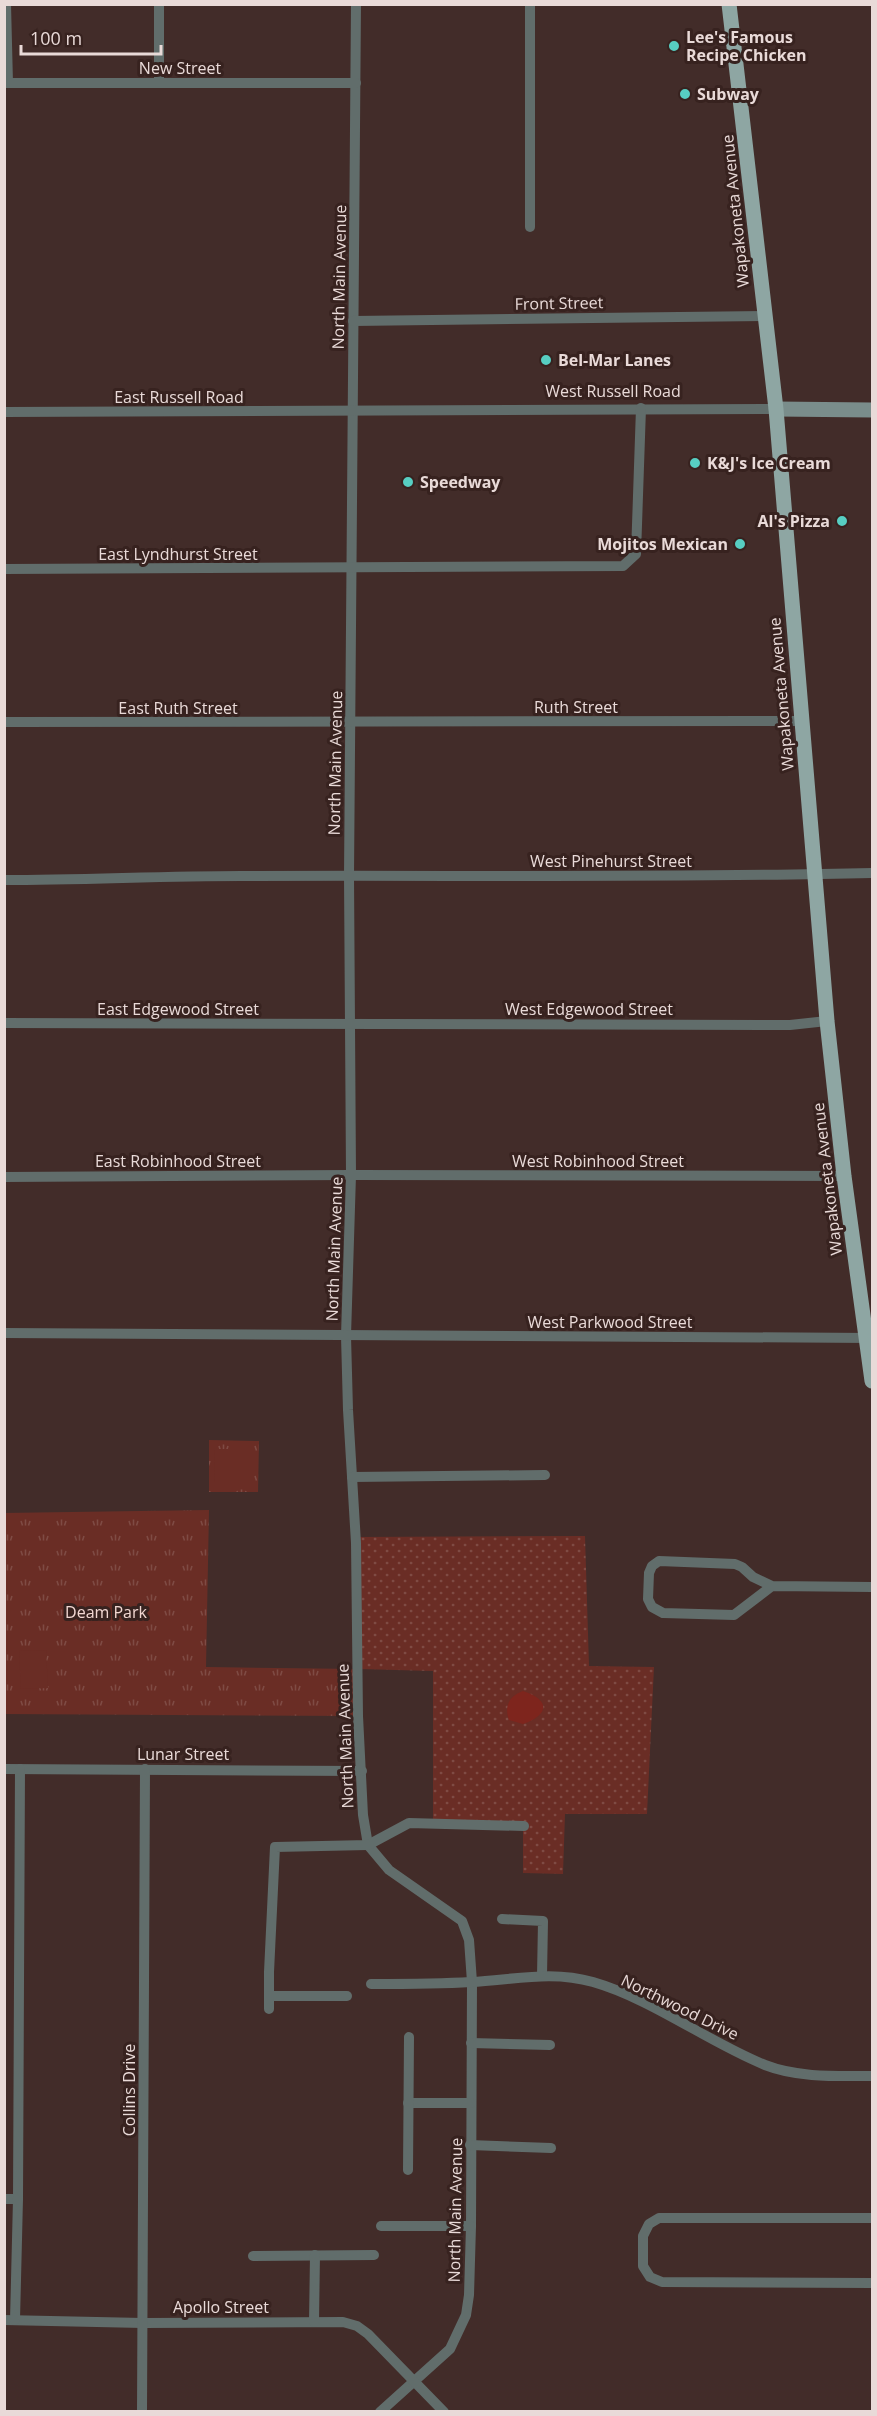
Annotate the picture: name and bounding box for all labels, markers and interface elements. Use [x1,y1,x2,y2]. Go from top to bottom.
scale bar [21,18,160,56]
text: 100 m [30,26,82,50]
place label: Lee's Famous Recipe Chicken [686,26,807,66]
marker: Lee's Famous Recipe Chicken [667,39,681,53]
street label: New Street [139,57,221,79]
place label: Subway [697,83,760,105]
marker: Subway [678,87,692,101]
street label: Wapakoneta Avenue [716,133,754,289]
street label: North Main Avenue [327,204,351,350]
street label: Front Street [514,291,604,315]
place label: Bel-Mar Lanes [558,349,671,371]
marker: Bel-Mar Lanes [539,353,553,367]
street label: West Russell Road [545,380,681,402]
street label: East Russell Road [114,386,244,408]
place label: K&J's Ice Cream [707,452,831,474]
marker: K&J's Ice Cream [688,456,702,470]
place label: Speedway [420,471,501,493]
marker: Speedway [401,475,415,489]
place label: Al's Pizza [758,510,830,532]
marker: Al's Pizza [835,514,849,528]
place label: Mojitos Mexican [597,533,728,555]
marker: Mojitos Mexican [733,537,747,551]
street label: East Lyndhurst Street [98,543,258,565]
street label: Wapakoneta Avenue [763,617,799,771]
street label: North Main Avenue [323,690,347,836]
street label: Ruth Street [534,696,618,718]
street label: East Ruth Street [118,697,238,719]
street label: West Pinehurst Street [530,850,692,872]
street label: East Edgewood Street [97,998,259,1020]
street label: West Edgewood Street [505,998,673,1020]
street label: Wapakoneta Avenue [807,1101,847,1257]
street label: East Robinhood Street [95,1150,261,1172]
street label: West Robinhood Street [512,1150,684,1172]
street label: North Main Avenue [320,1176,348,1322]
street label: West Parkwood Street [528,1311,693,1333]
park label: Deam Park [65,1601,148,1623]
street label: North Main Avenue [331,1663,359,1809]
street label: Lunar Street [137,1743,229,1765]
street label: Northwood Drive [617,1969,743,2045]
street label: Collins Drive [118,2044,140,2136]
street label: North Main Avenue [443,2137,467,2283]
street label: Apollo Street [173,2296,269,2318]

